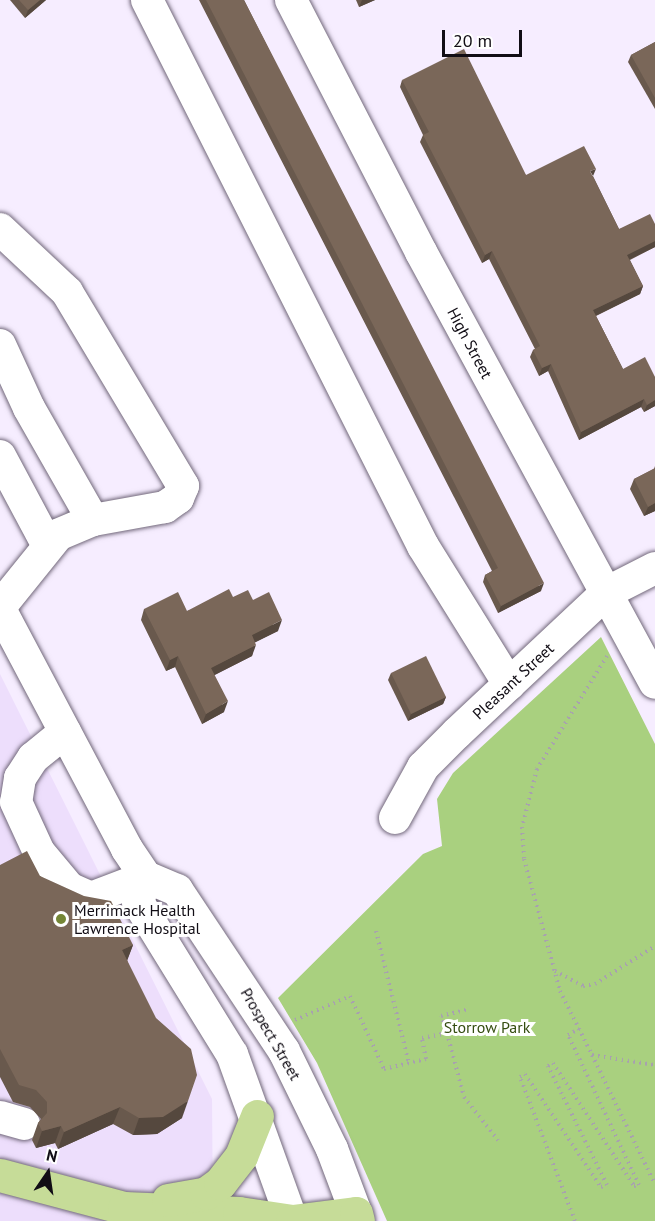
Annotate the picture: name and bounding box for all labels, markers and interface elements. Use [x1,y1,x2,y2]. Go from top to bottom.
scale bar [445,18,524,56]
text: 20 m [453,29,492,52]
street label: High Street [443,304,497,382]
street label: Pleasant Street [469,639,557,723]
place label: Merrimack Health Lawrence Hospital [74,900,200,938]
marker: Merrimack Health Lawrence Hospital [52,910,70,928]
street label: Prospect Street [237,984,305,1084]
park label: Storrow Park [443,1017,531,1037]
north arrow [18,1143,78,1203]
text: N [45,1145,59,1166]

